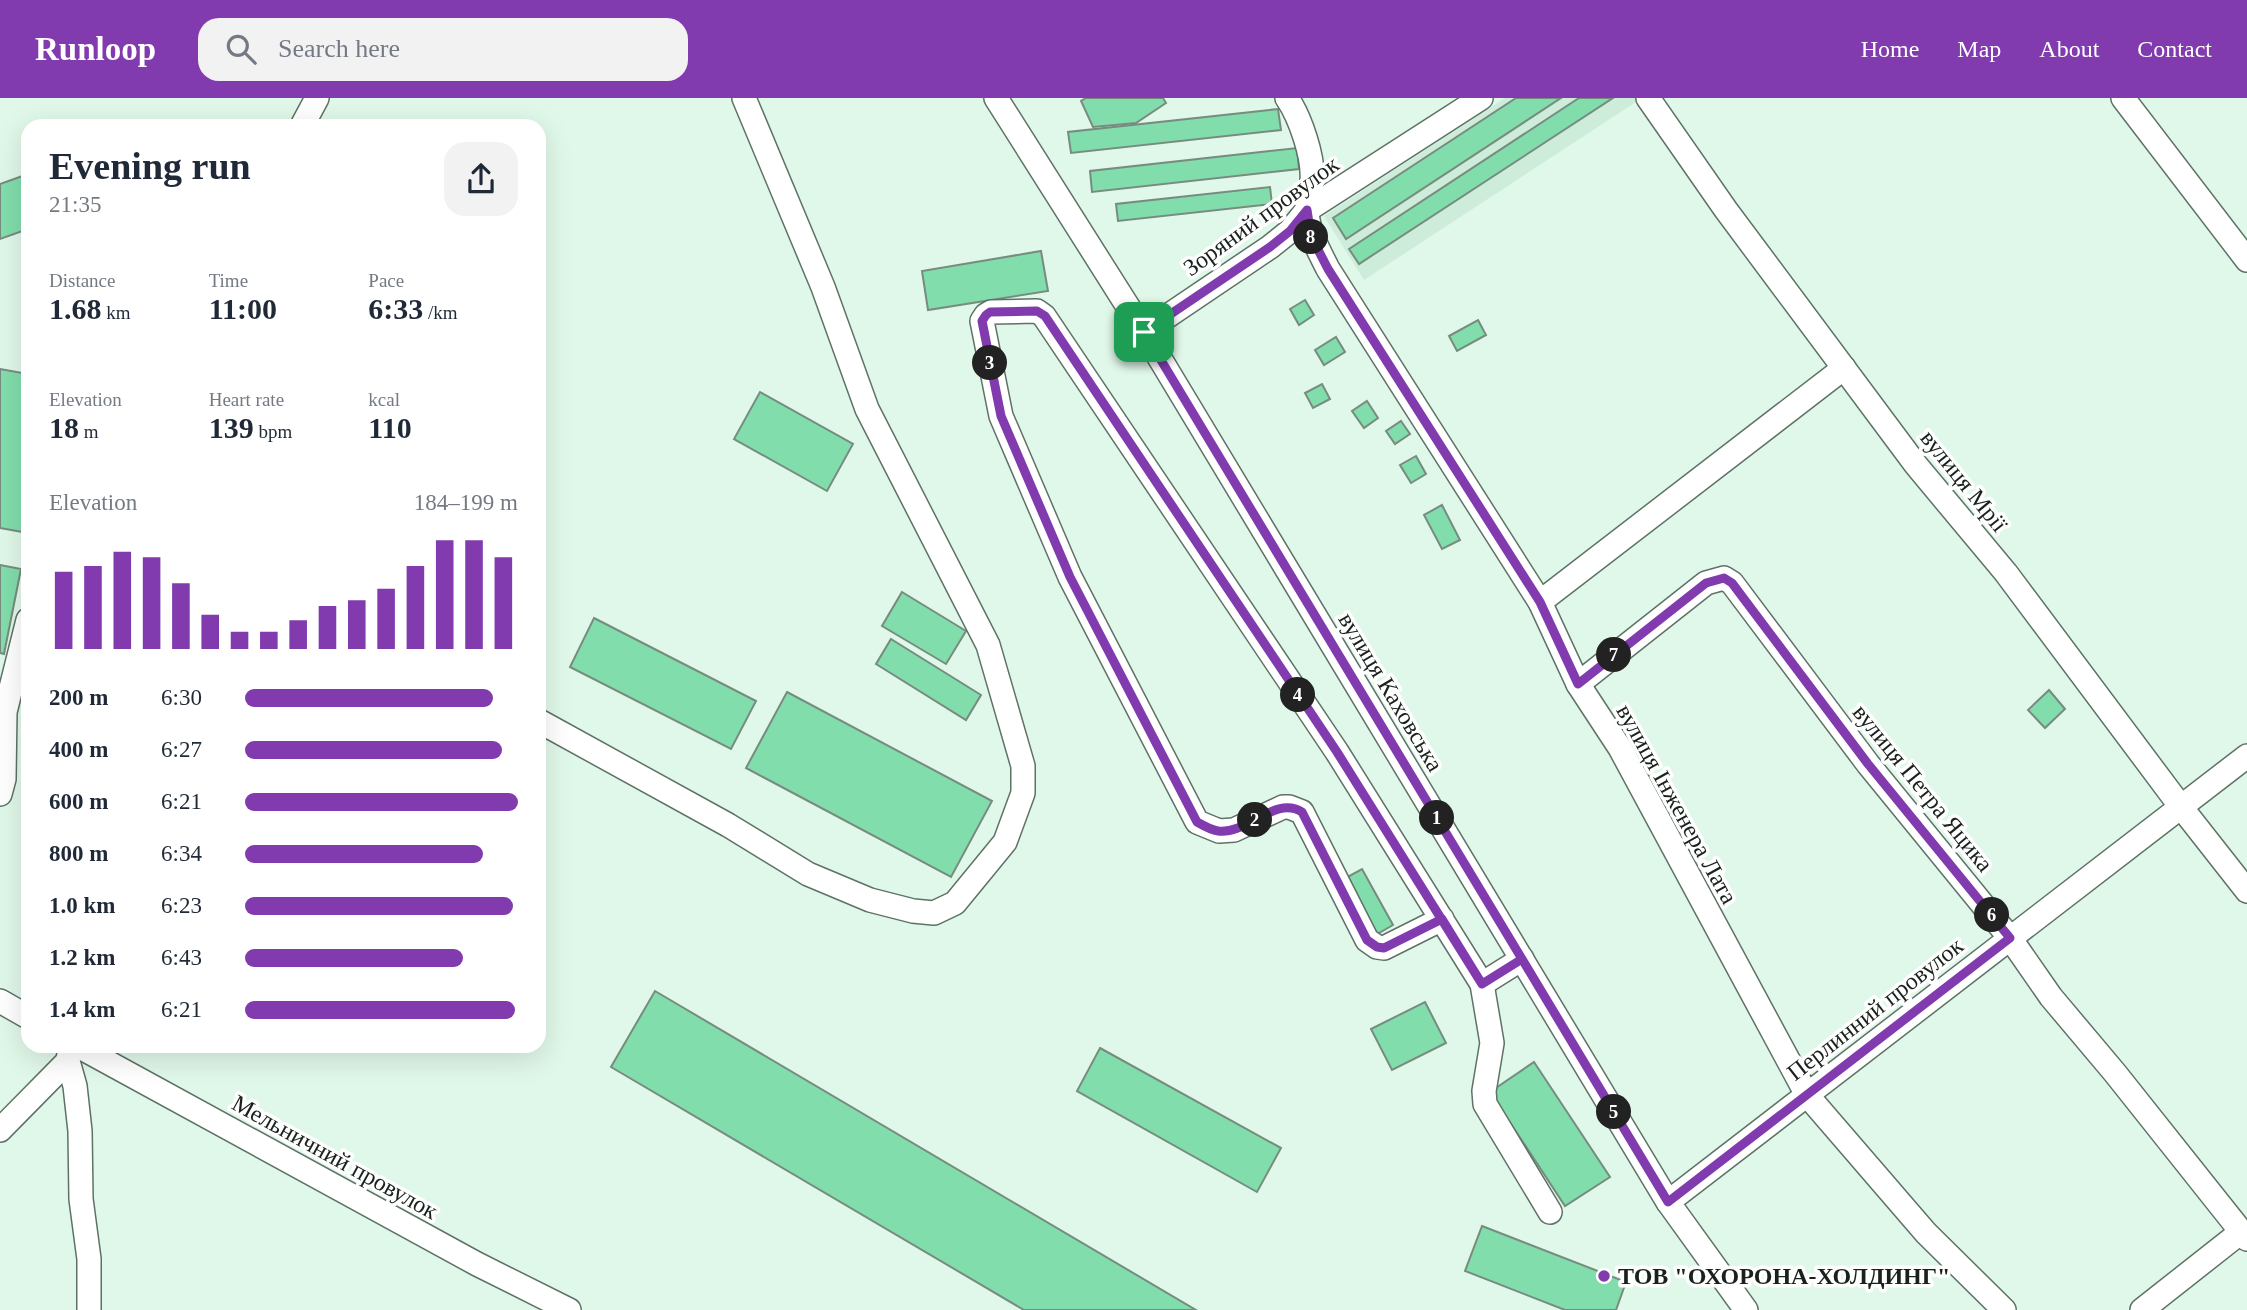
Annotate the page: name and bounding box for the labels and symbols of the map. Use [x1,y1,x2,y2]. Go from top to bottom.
street label: Зоряний провулок [1178,151,1344,281]
pin: 8 [1294,220,1328,254]
pin [1114,302,1174,362]
pin: 3 [972,345,1007,380]
street label: вулиця Мрії [1915,425,2013,537]
street label: вулиця Каховська [1333,608,1449,776]
pin: 7 [1596,638,1632,672]
pin: 4 [1280,678,1316,712]
street label: вулиця Петра Яцика [1848,699,1999,877]
street label: вулиця Інженера Лата [1611,700,1743,908]
pin: 1 [1420,800,1454,836]
pin: 2 [1238,802,1272,838]
pin: 6 [1974,898,2010,932]
street label: Перлинний провулок [1782,932,1968,1086]
street label: Мельничний провулок [228,1090,443,1224]
pin: 5 [1596,1094,1632,1130]
place label: ТОВ "ОХОРОНА-ХОЛДИНГ" [1618,1263,1950,1289]
marker: ТОВ "ОХОРОНА-ХОЛДИНГ" [1596,1268,1612,1284]

